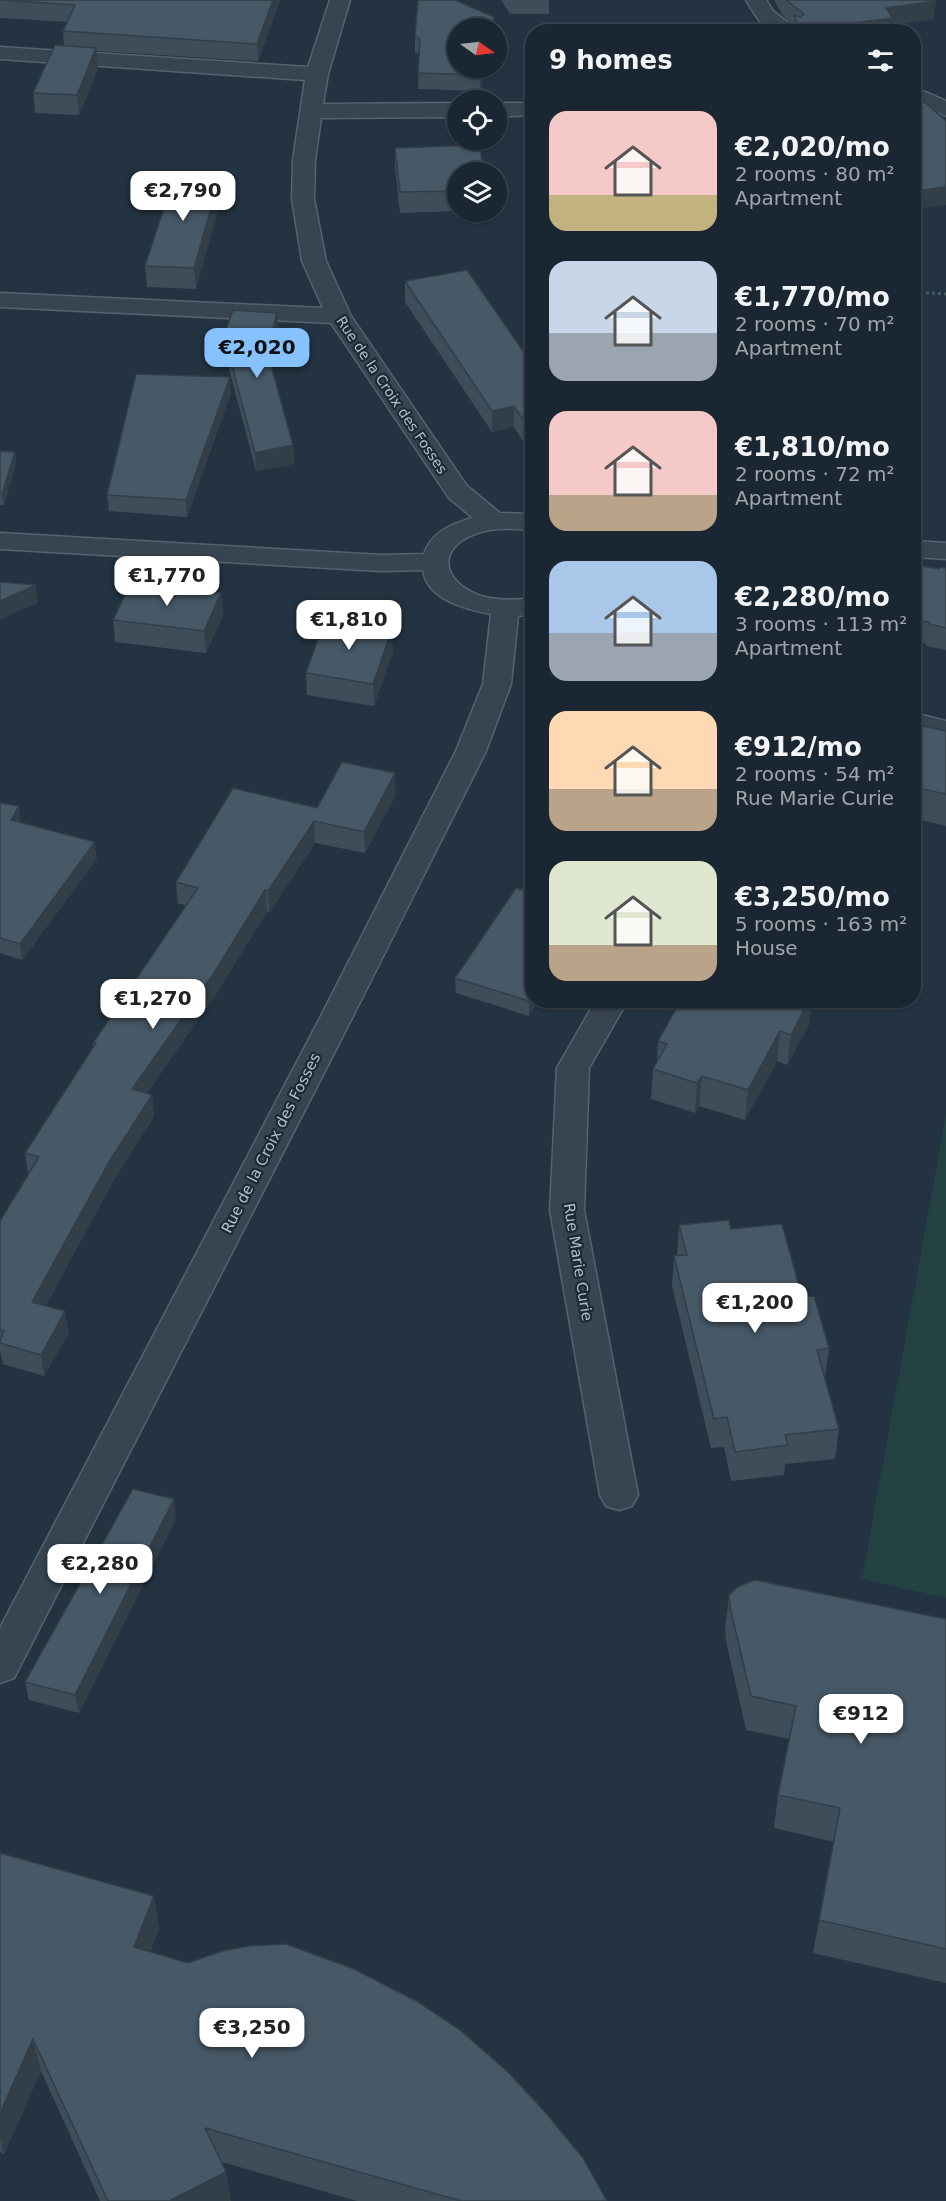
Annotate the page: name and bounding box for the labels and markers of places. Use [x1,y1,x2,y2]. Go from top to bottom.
pin: €2,790 [134,171,232,222]
pin: €2,020 [208,328,306,379]
pin: €1,770 [118,556,216,607]
pin: €1,810 [300,600,398,651]
pin: €1,270 [104,979,202,1030]
pin: €1,200 [706,1283,804,1334]
pin: €2,280 [51,1544,149,1595]
pin: €912 [825,1694,897,1745]
pin: €3,250 [203,2008,301,2059]

